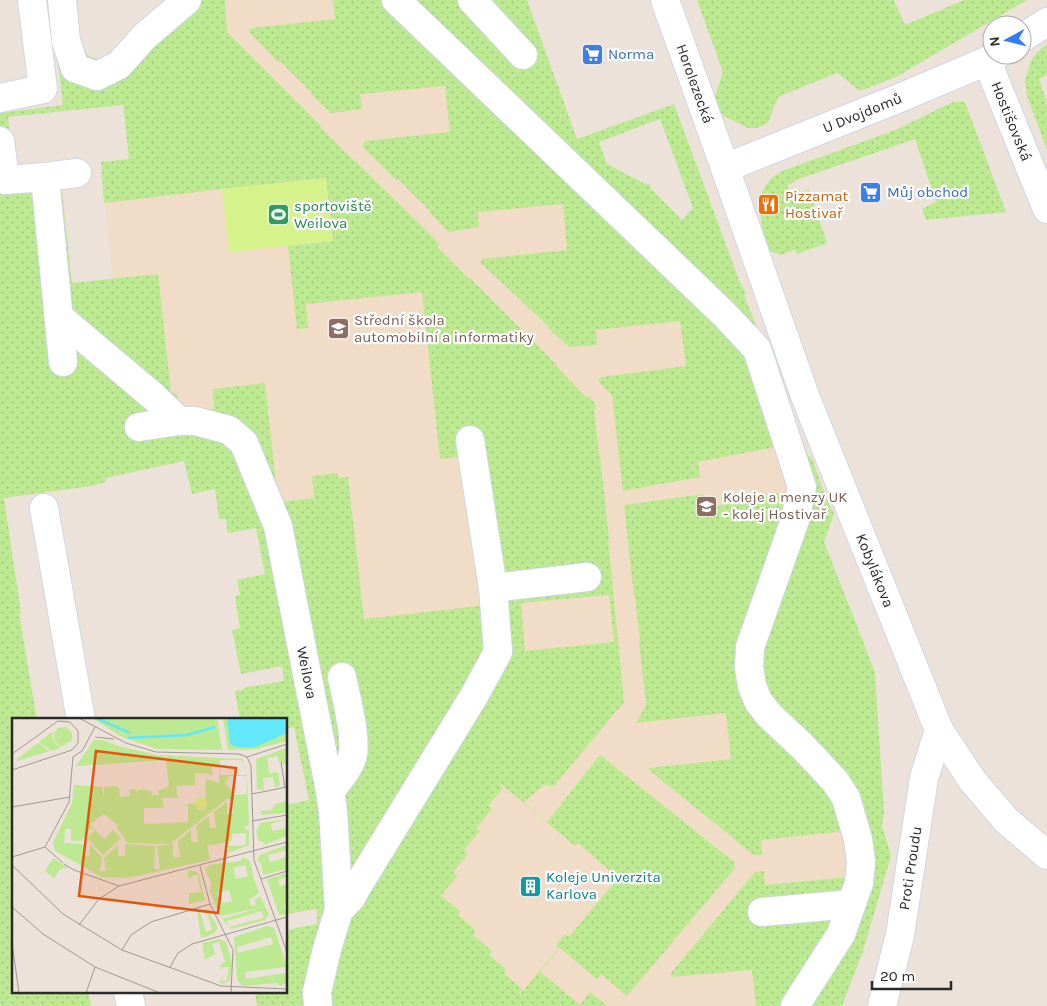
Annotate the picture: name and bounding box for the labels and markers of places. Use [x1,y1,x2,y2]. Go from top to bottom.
supermarket icon: Norma [580,42,604,66]
place label: Norma [608,45,654,63]
supermarket icon: Můj obchod [859,180,883,204]
place label: Můj obchod [887,183,968,201]
place label: Pizzamat Hostivař [785,187,849,222]
restaurant icon: Pizzamat Hostivař [757,193,781,217]
place label: sportoviště Weilova [294,197,371,232]
sports icon: sportoviště Weilova [266,203,290,227]
place label: Střední škola automobilní a informatiky [354,311,534,346]
school or university icon: Střední škola automobilní a informatiky [326,317,350,341]
place label: Koleje a menzy UK - kolej Hostivař [723,488,847,523]
school or university icon: Koleje a menzy UK - kolej Hostivař [695,494,719,518]
place label: Koleje Univerzita Karlova [546,868,661,903]
building icon: Koleje Univerzita Karlova [518,874,542,898]

